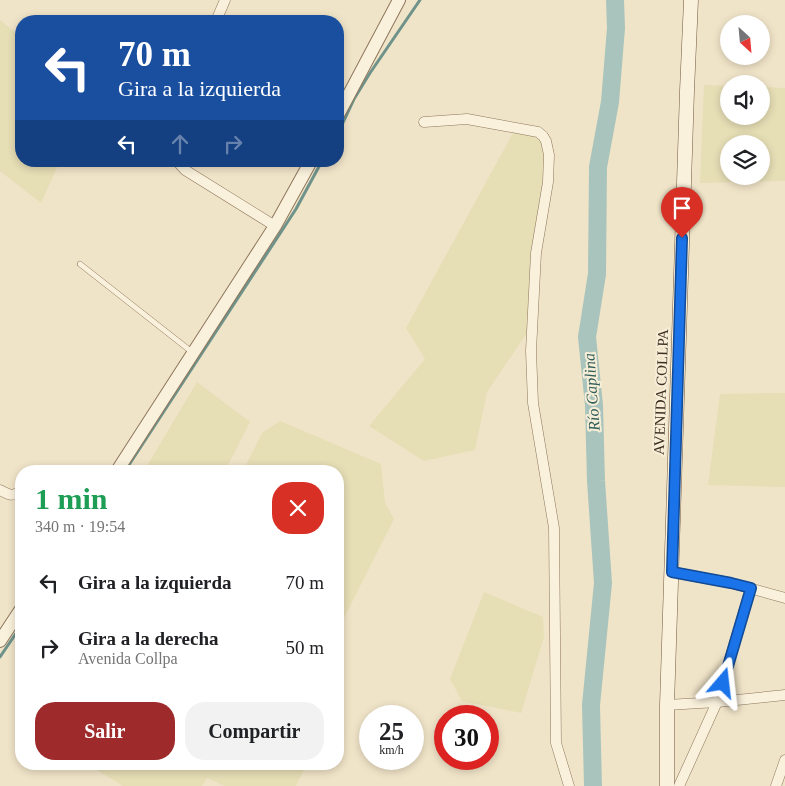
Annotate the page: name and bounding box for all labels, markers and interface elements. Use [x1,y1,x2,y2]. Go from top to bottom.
north arrow [720,15,770,65]
map controls [720,15,770,185]
icon: left [35,35,100,100]
text: 70 m [118,35,191,74]
button: sound [720,75,770,125]
text: Gira a la izquierda [118,76,281,101]
icon: left [113,130,141,158]
icon: ahead [166,130,194,158]
icon: right [219,130,247,158]
button: layers [720,135,770,185]
pin [661,187,703,238]
icon: arrive [668,194,696,222]
street label: AVENIDA COLLPA [651,328,671,455]
water label: Río Caplina [580,353,604,432]
text: 1 min [35,482,108,515]
button: close [272,482,324,534]
text: 340 m · 19:54 [35,518,125,535]
icon: left [35,569,63,597]
text: Gira a la izquierda [78,572,232,593]
text: 70 m [285,572,324,593]
text: Gira a la derecha [78,628,219,649]
icon: right [35,634,63,662]
text: 50 m [285,637,324,658]
text: Avenida Collpa [78,650,178,667]
position arrow [696,656,748,708]
button: Salir [35,702,175,760]
button: Compartir [185,702,324,760]
speed limit sign: 30 [434,705,499,770]
text: 25 [379,718,404,745]
text: km/h [379,743,404,757]

